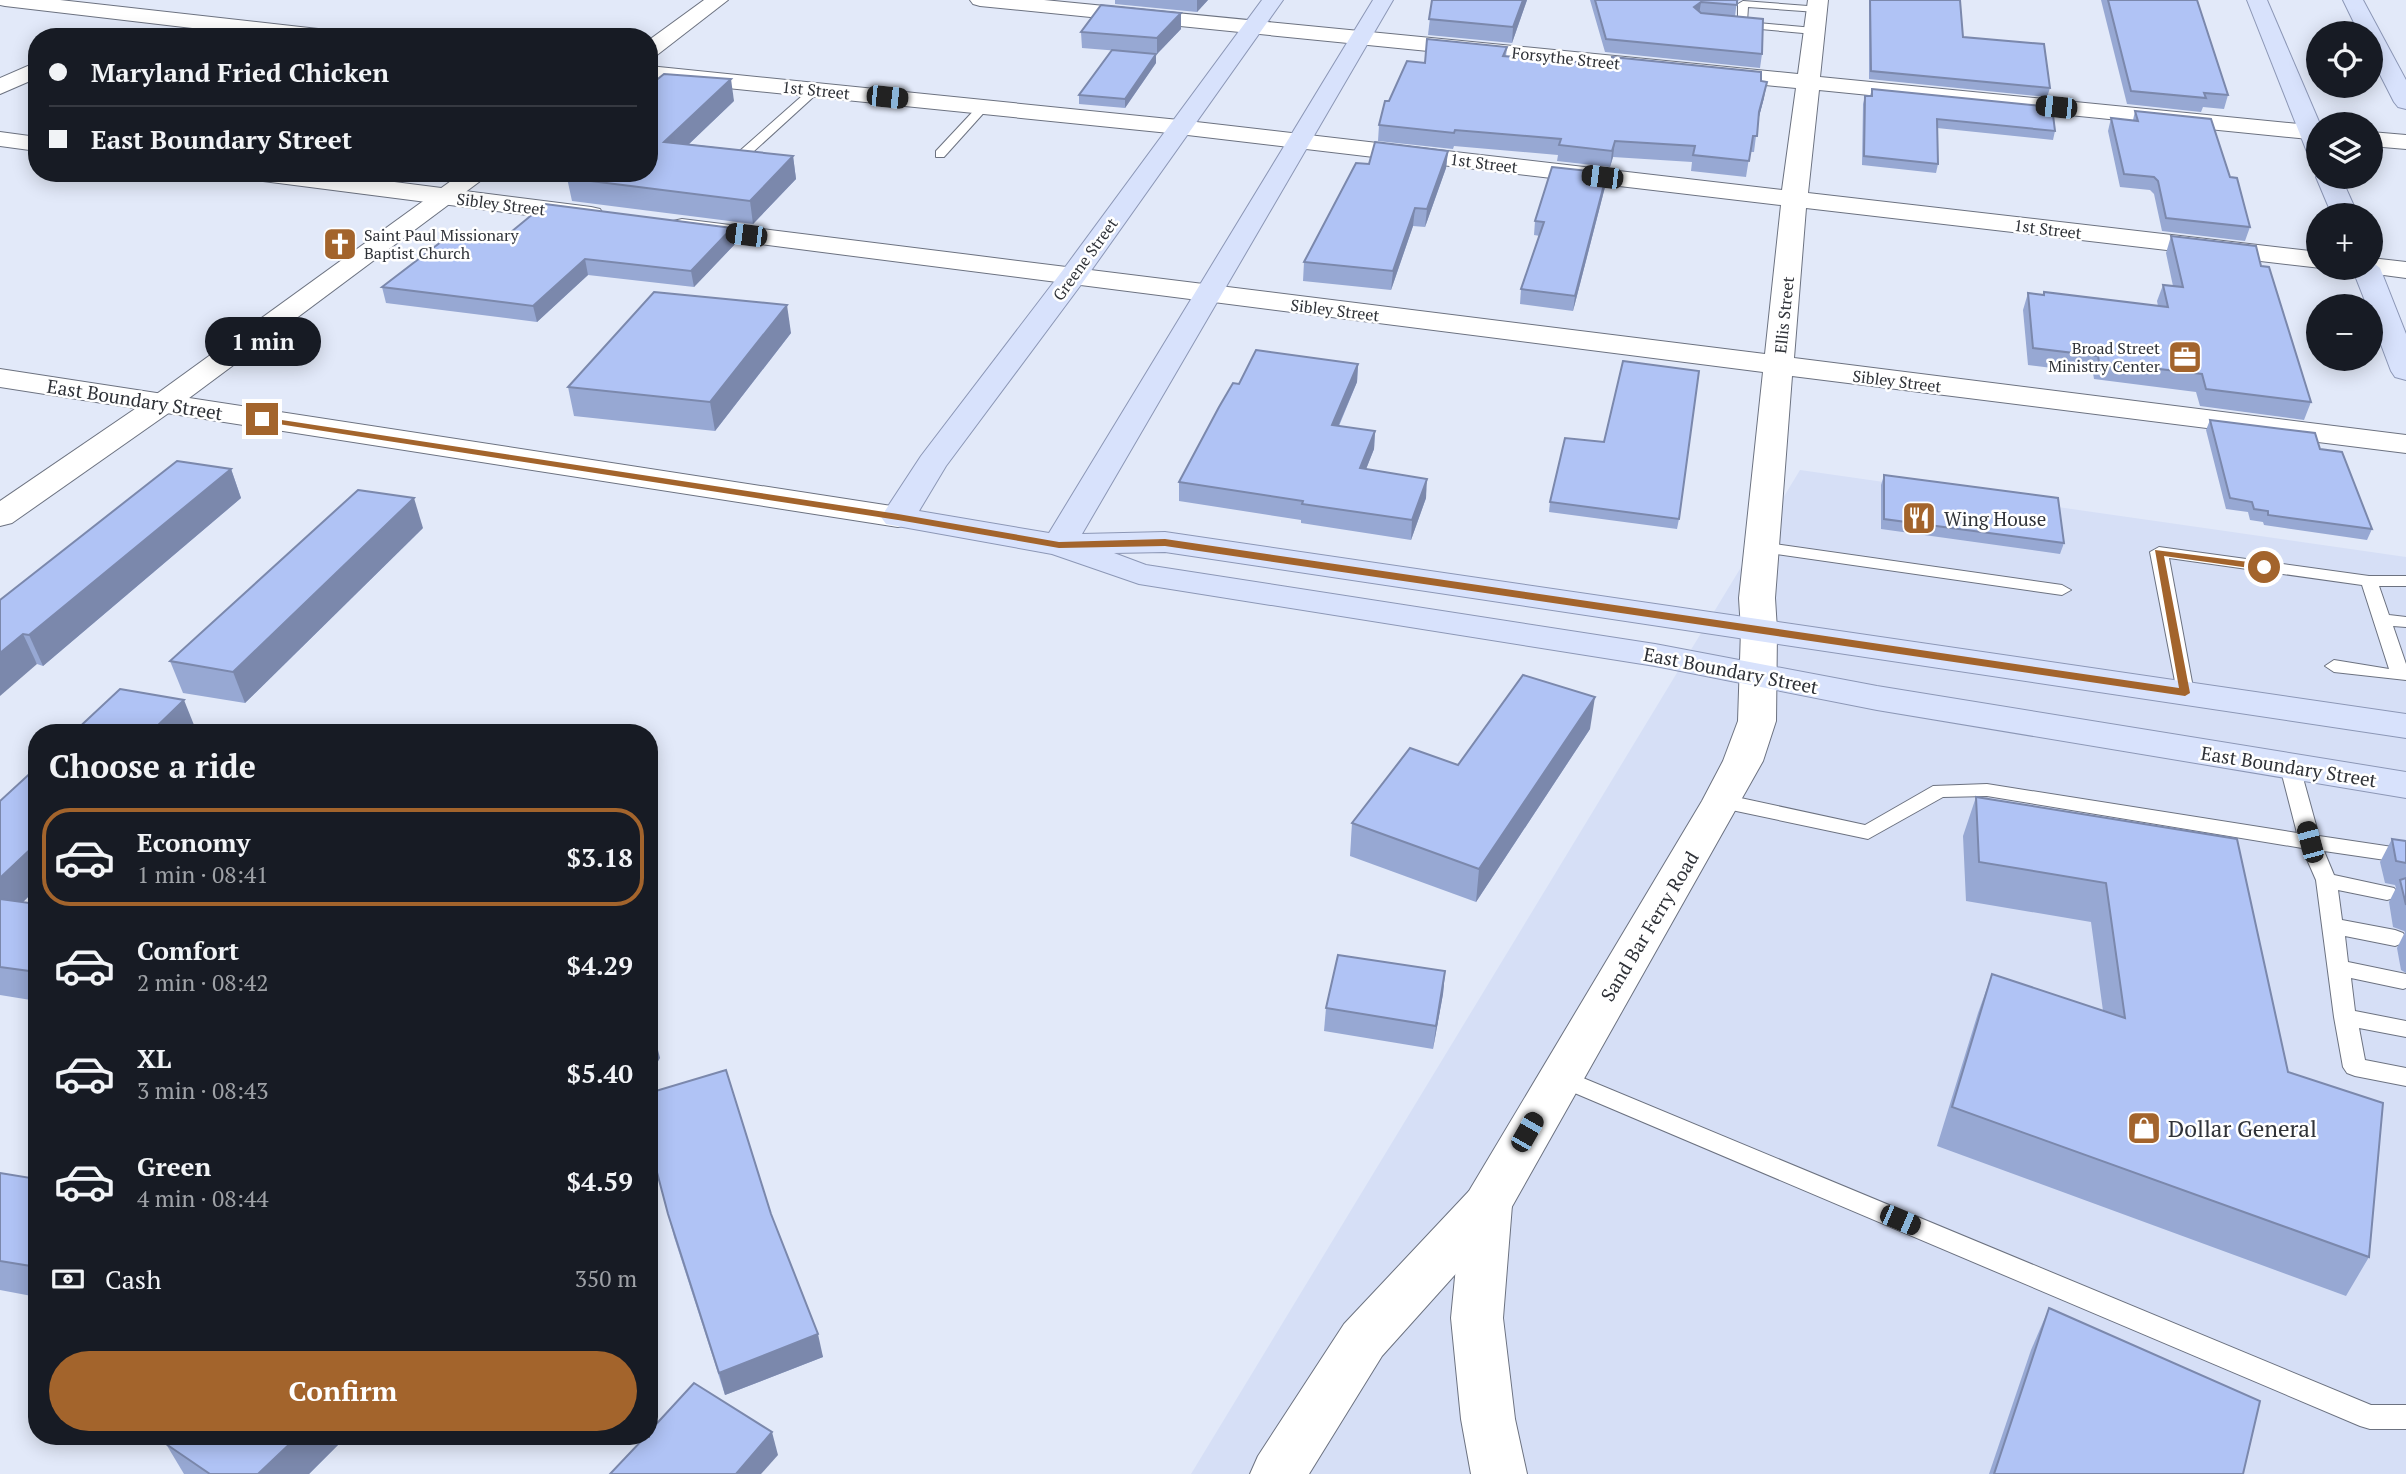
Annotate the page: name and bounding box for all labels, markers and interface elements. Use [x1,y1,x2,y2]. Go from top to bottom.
map controls [2306,21,2383,371]
button: locate [2306,21,2383,98]
street label: Forsythe Street [1511,41,1621,75]
text: Maryland Fried Chicken [91,55,389,89]
street label: 1st Street [781,76,851,104]
car [866,84,909,110]
car [2035,94,2078,120]
button: layers [2306,112,2383,189]
text: East Boundary Street [91,122,352,156]
street label: 1st Street [1449,148,1519,178]
car [1580,164,1625,190]
street label: Sibley Street [455,188,547,220]
button: + [2306,203,2383,280]
street label: Greene Street [1047,213,1123,305]
street label: 1st Street [2013,214,2083,244]
car [724,222,769,248]
place label: Saint Paul Missionary Baptist Church [364,224,519,264]
church icon: Saint Paul Missionary Baptist Church [321,225,359,263]
street label: Ellis Street [1769,275,1799,355]
street label: Sibley Street [1289,294,1381,326]
button: − [2306,294,2383,371]
callout: 1 min [204,318,320,366]
text: 1 min [232,326,294,357]
place label: Broad Street Ministry Center [2048,337,2161,377]
office icon: Broad Street Ministry Center [2166,338,2204,376]
street label: Sibley Street [1851,365,1943,397]
street label: East Boundary Street [45,373,225,425]
route end [246,403,278,435]
restaurant icon: Wing House [1900,499,1938,537]
place label: Wing House [1944,506,2046,531]
route start [2248,551,2280,583]
street label: East Boundary Street [1641,641,1821,699]
street label: East Boundary Street [2199,740,2379,792]
text: Choose a ride [49,745,256,787]
car [2295,819,2326,865]
text: Economy [137,825,250,859]
icon: car [53,826,116,889]
text: $3.18 [567,840,633,874]
street label: Sand Bar Ferry Road [1594,846,1704,1006]
text: 1 min · 08:41 [137,859,269,890]
text: Comfort [137,933,239,967]
icon: car [53,934,116,997]
text: $4.29 [567,948,633,982]
text: 2 min · 08:42 [137,967,269,998]
text: XL [137,1041,171,1075]
icon: car [53,1042,116,1105]
text: $5.40 [567,1056,633,1090]
text: 3 min · 08:43 [137,1075,269,1106]
car [1508,1109,1547,1155]
shop icon: Dollar General [2125,1109,2163,1147]
place label: Dollar General [2168,1113,2317,1144]
text: Green [137,1149,211,1183]
icon: car [53,1150,116,1213]
text: $4.59 [567,1164,633,1198]
text: 4 min · 08:44 [137,1183,269,1214]
car [1877,1202,1924,1238]
icon: cash [49,1260,87,1298]
text: Cash [105,1262,161,1296]
text: 350 m [575,1263,637,1294]
button: Confirm [49,1351,637,1431]

